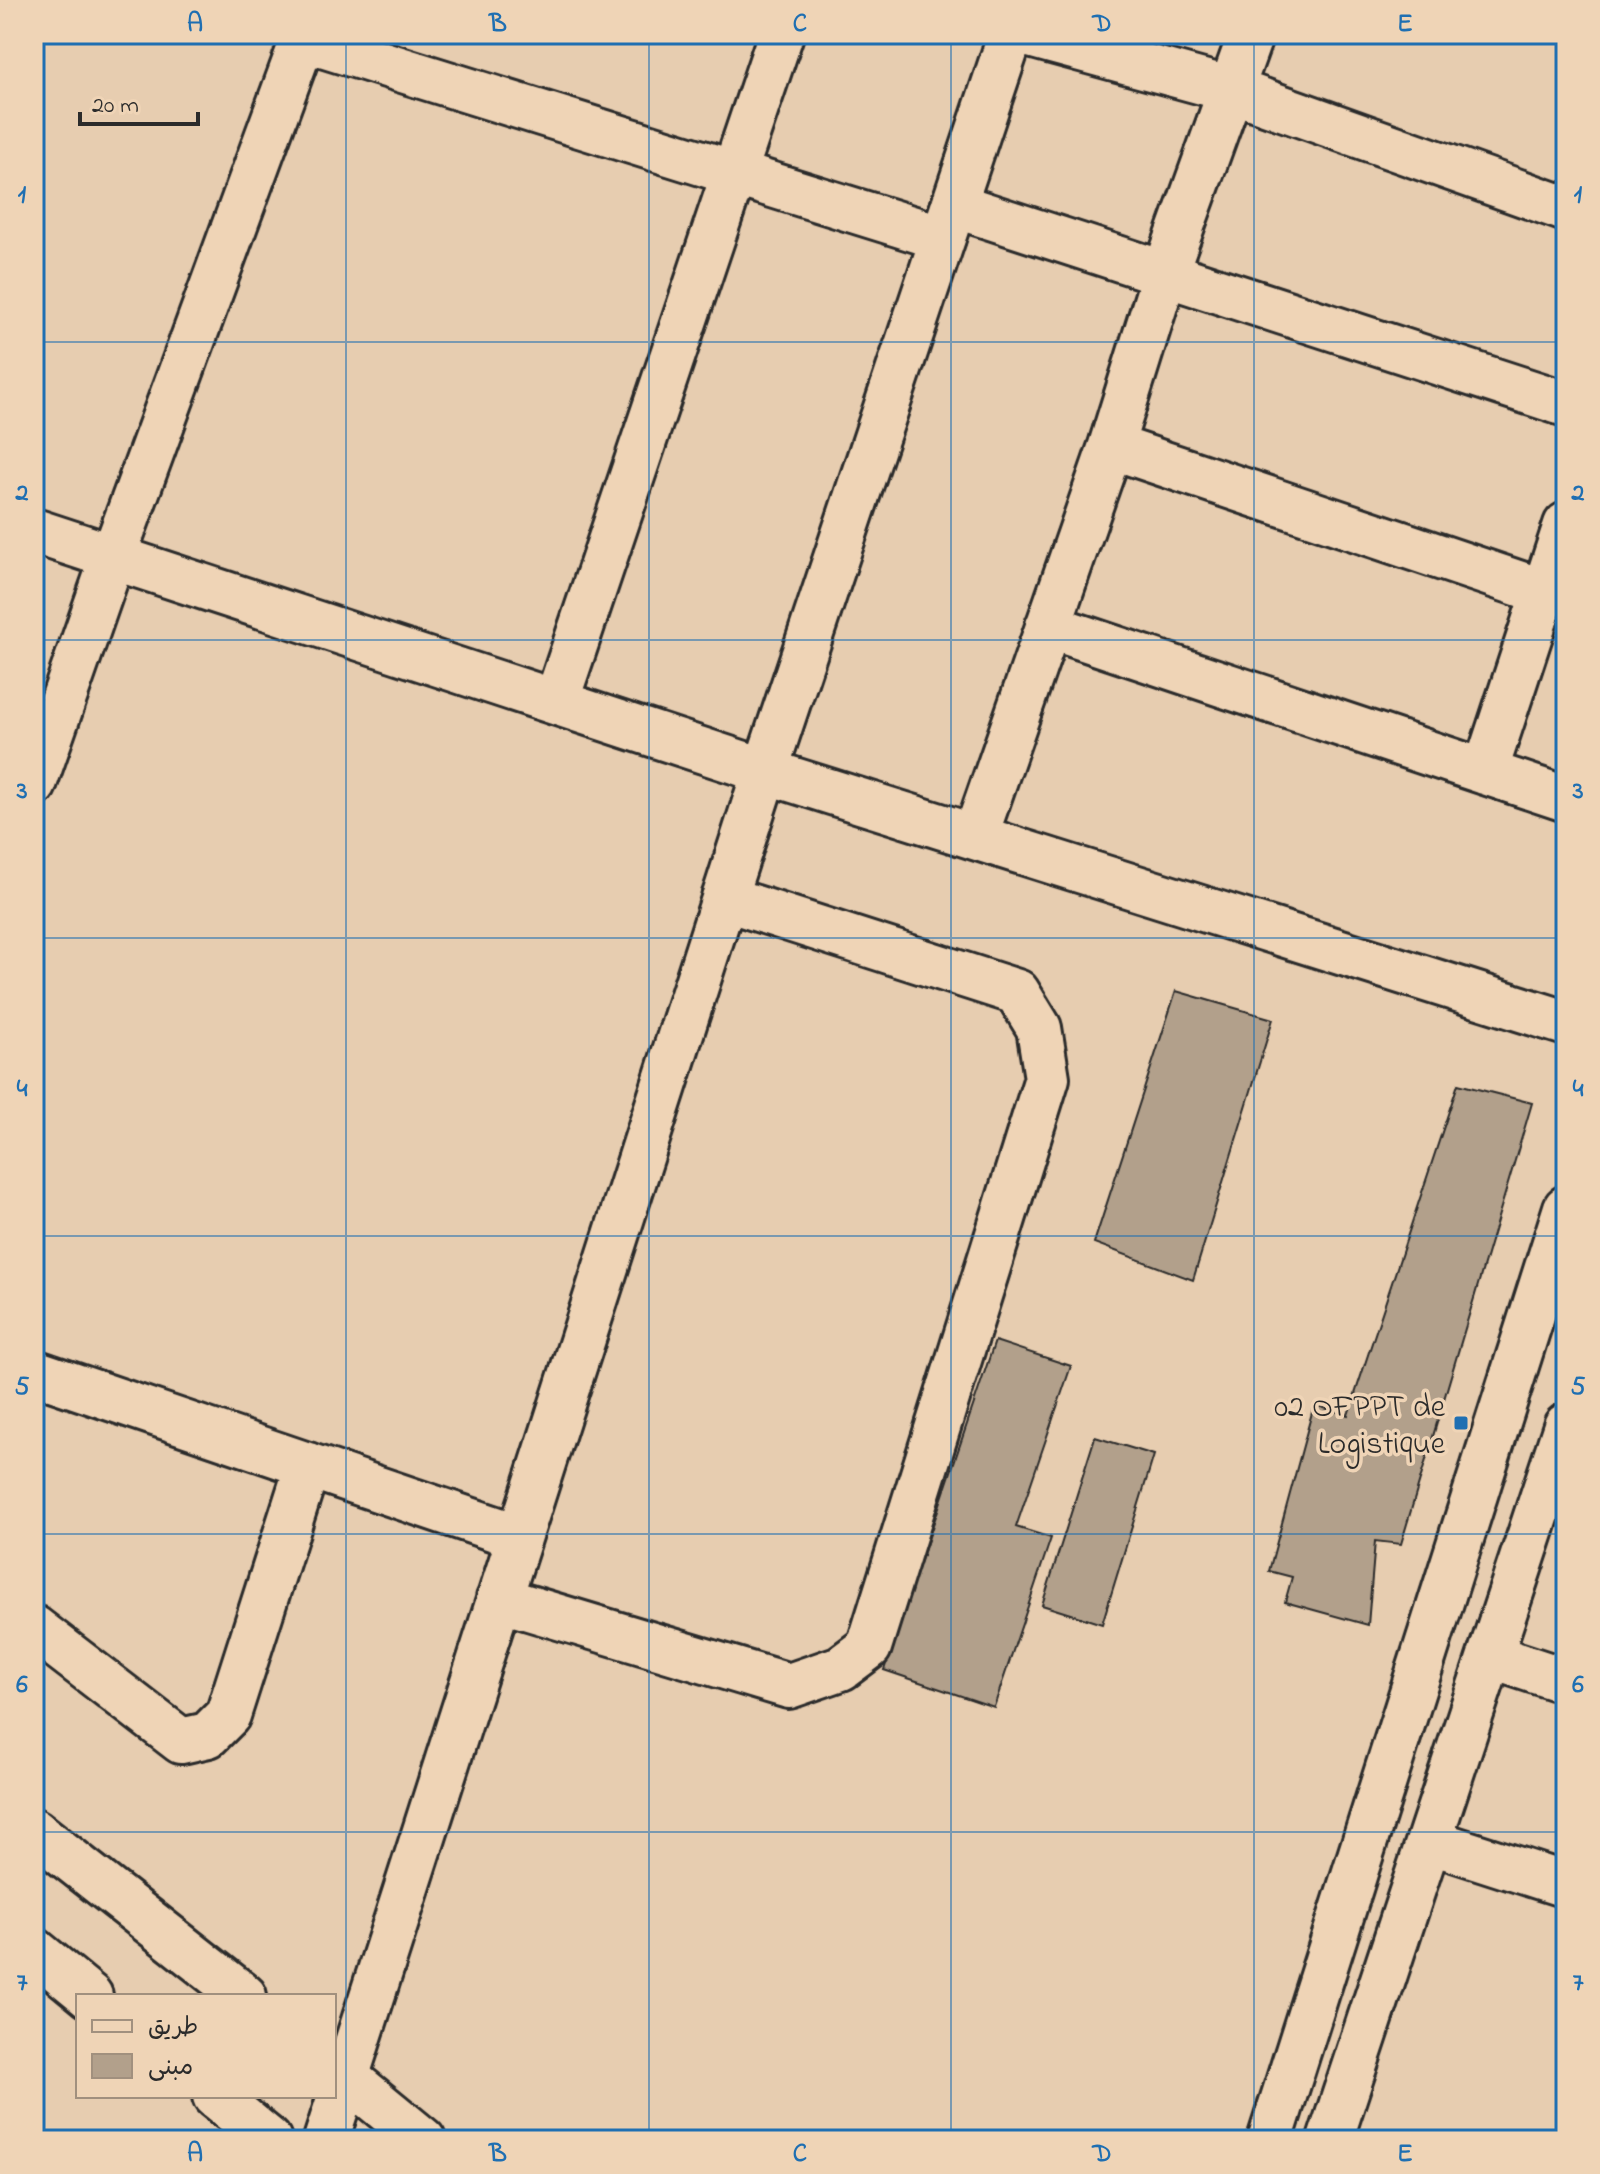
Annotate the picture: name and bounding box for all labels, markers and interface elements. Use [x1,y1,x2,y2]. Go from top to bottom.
text: A [187,6,203,44]
text: B [488,6,507,44]
text: C [793,6,807,44]
text: D [1091,6,1112,44]
text: E [1397,6,1413,44]
scale bar [80,76,198,126]
text: 20 m [92,89,139,124]
text: 1 [18,177,27,215]
text: 1 [1574,177,1583,215]
text: 2 [15,475,29,513]
text: 2 [1571,475,1585,513]
text: 3 [16,773,28,811]
text: 3 [1572,773,1584,811]
text: 4 [17,1071,28,1109]
text: 4 [1573,1071,1584,1109]
text: 5 [15,1369,30,1407]
text: 5 [1571,1369,1586,1407]
place label: 02 OFPPT de Logistique [1274,1385,1446,1469]
marker: 02 OFPPT de Logistique [1452,1414,1470,1432]
text: 6 [16,1667,28,1705]
text: 6 [1572,1667,1584,1705]
text: 7 [17,1965,28,2003]
text: 7 [1573,1965,1584,2003]
legend [76,1994,336,2098]
text: طريق [148,2011,198,2046]
text: مبنى [148,2051,193,2086]
text: A [187,2136,203,2174]
text: B [488,2136,507,2174]
text: C [793,2136,807,2174]
text: D [1091,2136,1112,2174]
text: E [1397,2136,1413,2174]

